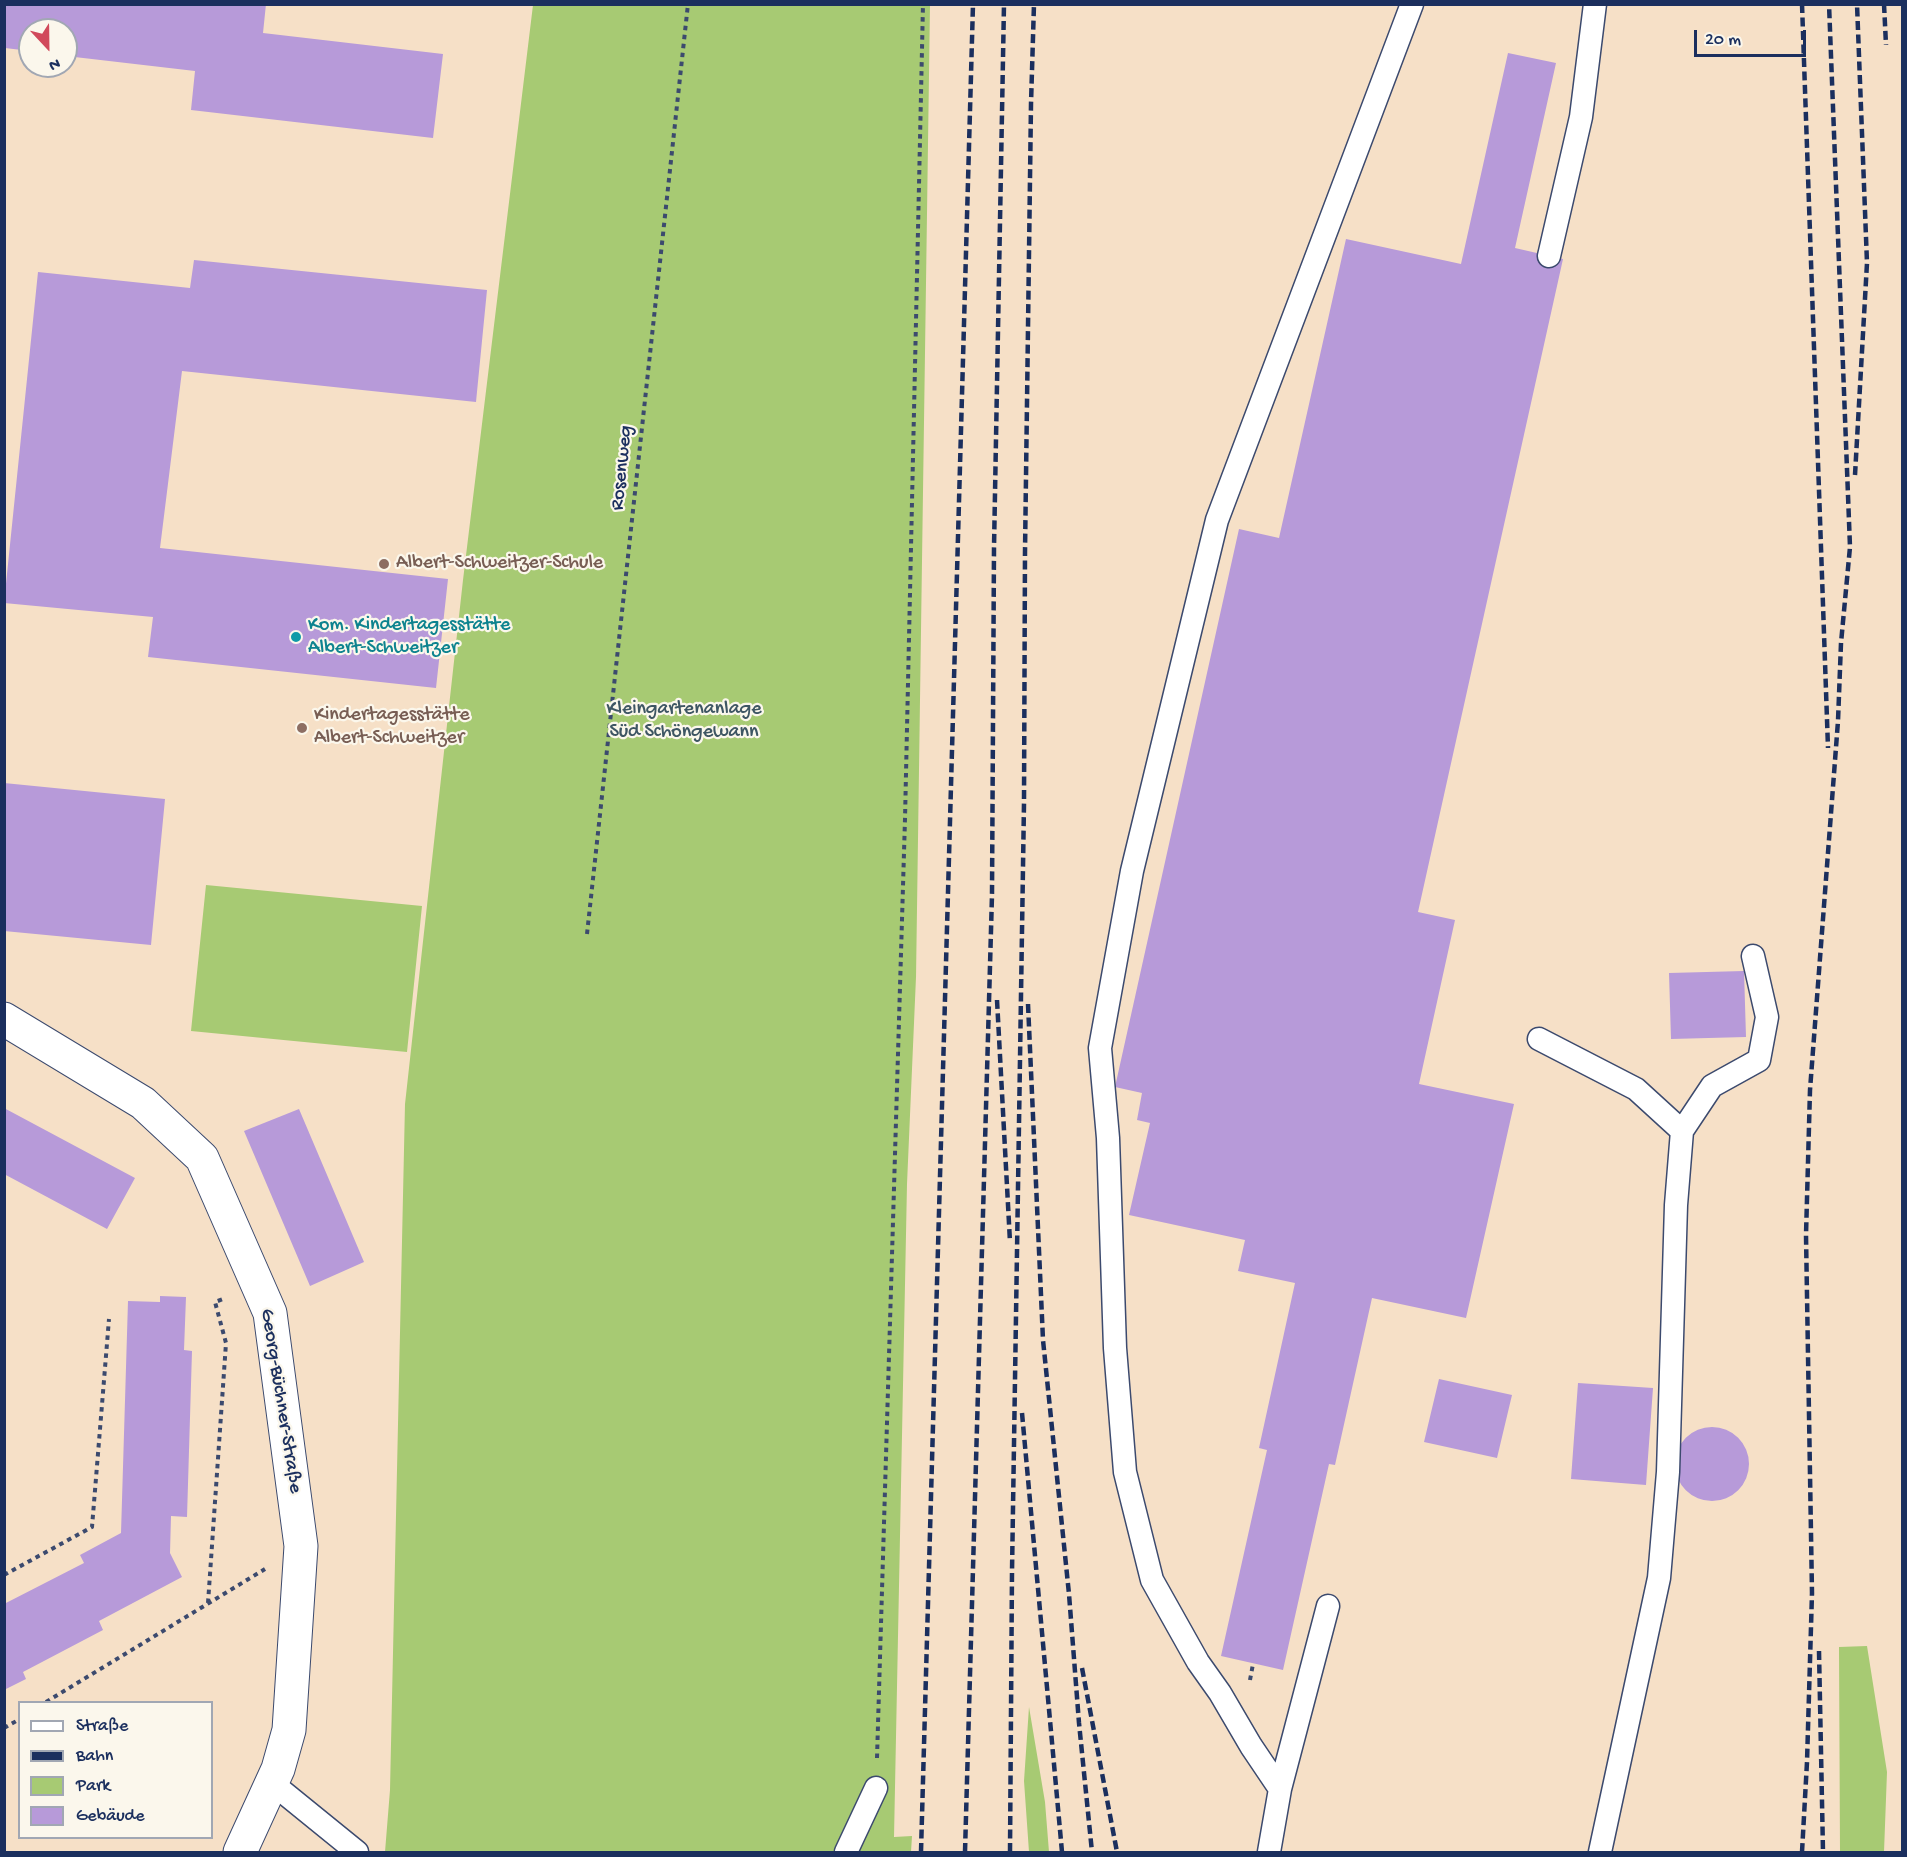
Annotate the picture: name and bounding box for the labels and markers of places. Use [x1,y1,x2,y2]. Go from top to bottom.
place label: Albert-Schweitzer-Schule [396,552,603,576]
marker: Albert-Schweitzer-Schule [377,557,391,571]
place label: Kom. Kindertagesstätte Albert-Schweitzer [308,614,510,661]
marker: Kom. Kindertagesstätte Albert-Schweitzer [289,630,303,644]
place label: Kindertagesstätte Albert-Schweitzer [314,704,470,751]
marker: Kindertagesstätte Albert-Schweitzer [295,721,309,735]

